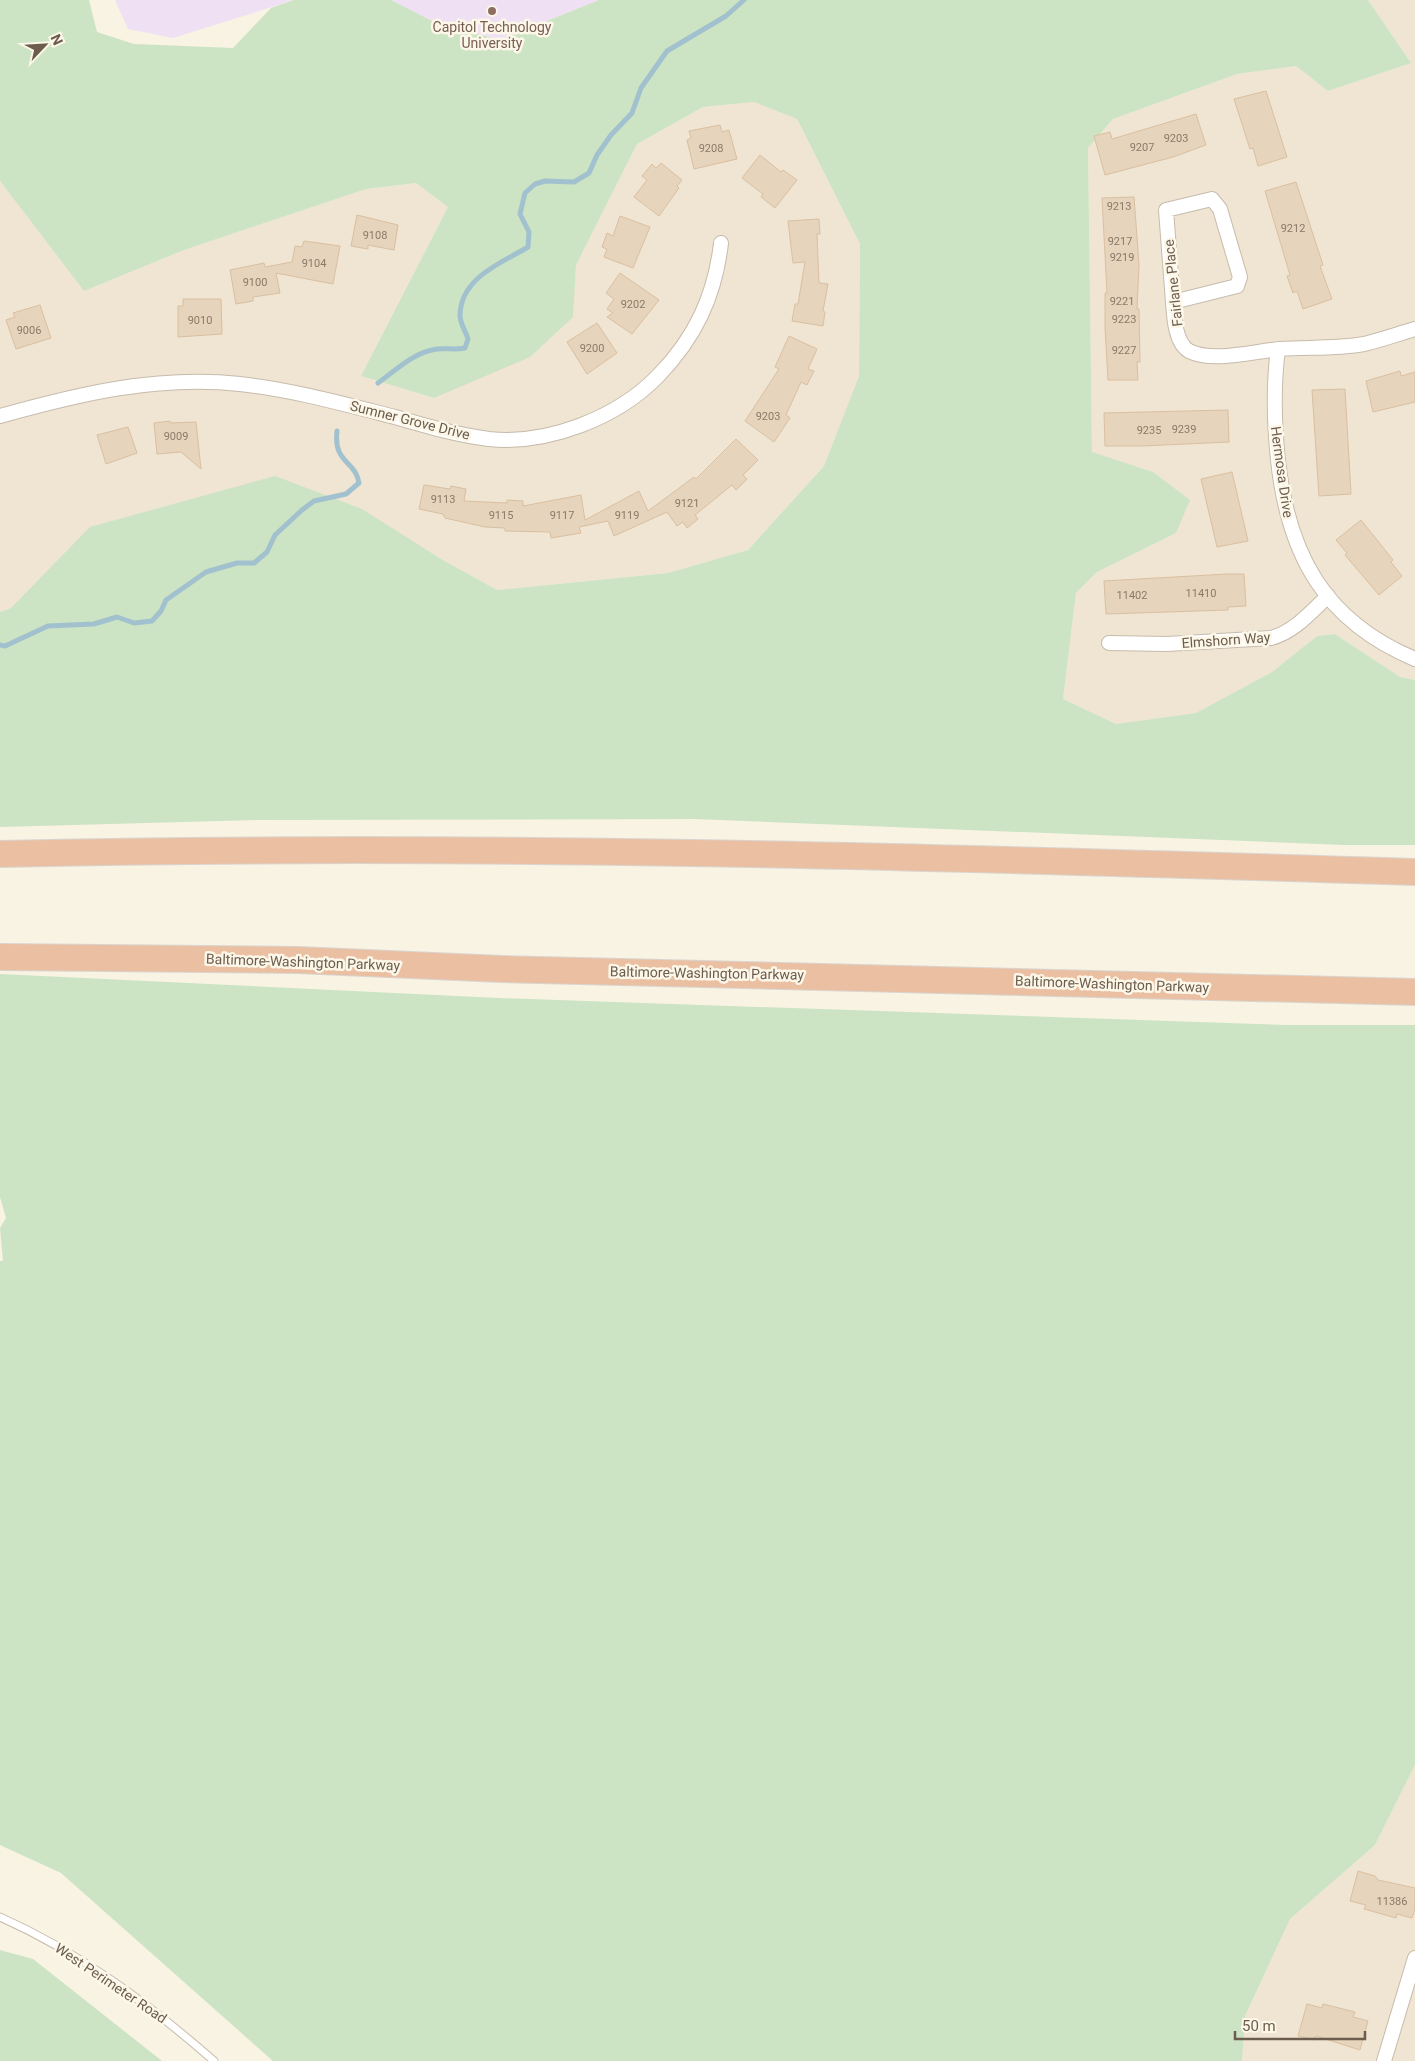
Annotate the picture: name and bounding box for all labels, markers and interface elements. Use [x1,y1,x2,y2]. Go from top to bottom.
marker: Capitol Technology University [486,5,498,17]
place label: Capitol Technology University [433,19,552,51]
north arrow [20,20,70,70]
text: N [47,32,66,47]
house number: 9203 [1164,132,1188,145]
house number: 9207 [1130,141,1154,154]
house number: 9208 [699,142,723,155]
house number: 9213 [1107,200,1131,213]
house number: 9212 [1281,222,1305,235]
house number: 9108 [363,229,387,242]
house number: 9217 [1108,235,1132,248]
street label: Fairlane Place [1160,239,1186,327]
house number: 9219 [1110,251,1134,264]
house number: 9104 [302,257,326,270]
house number: 9100 [243,276,267,289]
house number: 9221 [1110,295,1134,308]
house number: 9202 [621,298,645,311]
house number: 9223 [1112,313,1136,326]
house number: 9010 [188,314,212,327]
house number: 9006 [17,324,41,337]
house number: 9200 [580,342,604,355]
house number: 9227 [1112,344,1136,357]
street label: Sumner Grove Drive [349,397,471,443]
house number: 9203 [756,410,780,423]
house number: 9239 [1172,423,1196,436]
house number: 9235 [1137,424,1161,437]
street label: Hermosa Drive [1268,425,1296,519]
house number: 9009 [164,430,188,443]
house number: 9113 [431,493,455,506]
house number: 9121 [675,497,699,510]
house number: 9115 [489,509,513,522]
house number: 9117 [550,509,574,522]
house number: 9119 [615,509,639,522]
house number: 11410 [1186,587,1216,600]
house number: 11402 [1117,589,1147,602]
street label: Elmshorn Way [1181,629,1271,651]
street label: Baltimore-Washington Parkway [206,951,401,973]
street label: Baltimore-Washington Parkway [610,963,805,983]
street label: Baltimore-Washington Parkway [1015,973,1210,995]
house number: 11386 [1377,1895,1407,1908]
street label: West Perimeter Road [52,1940,170,2026]
scale bar [1235,2008,1365,2040]
text: 50 m [1242,2017,1276,2035]

